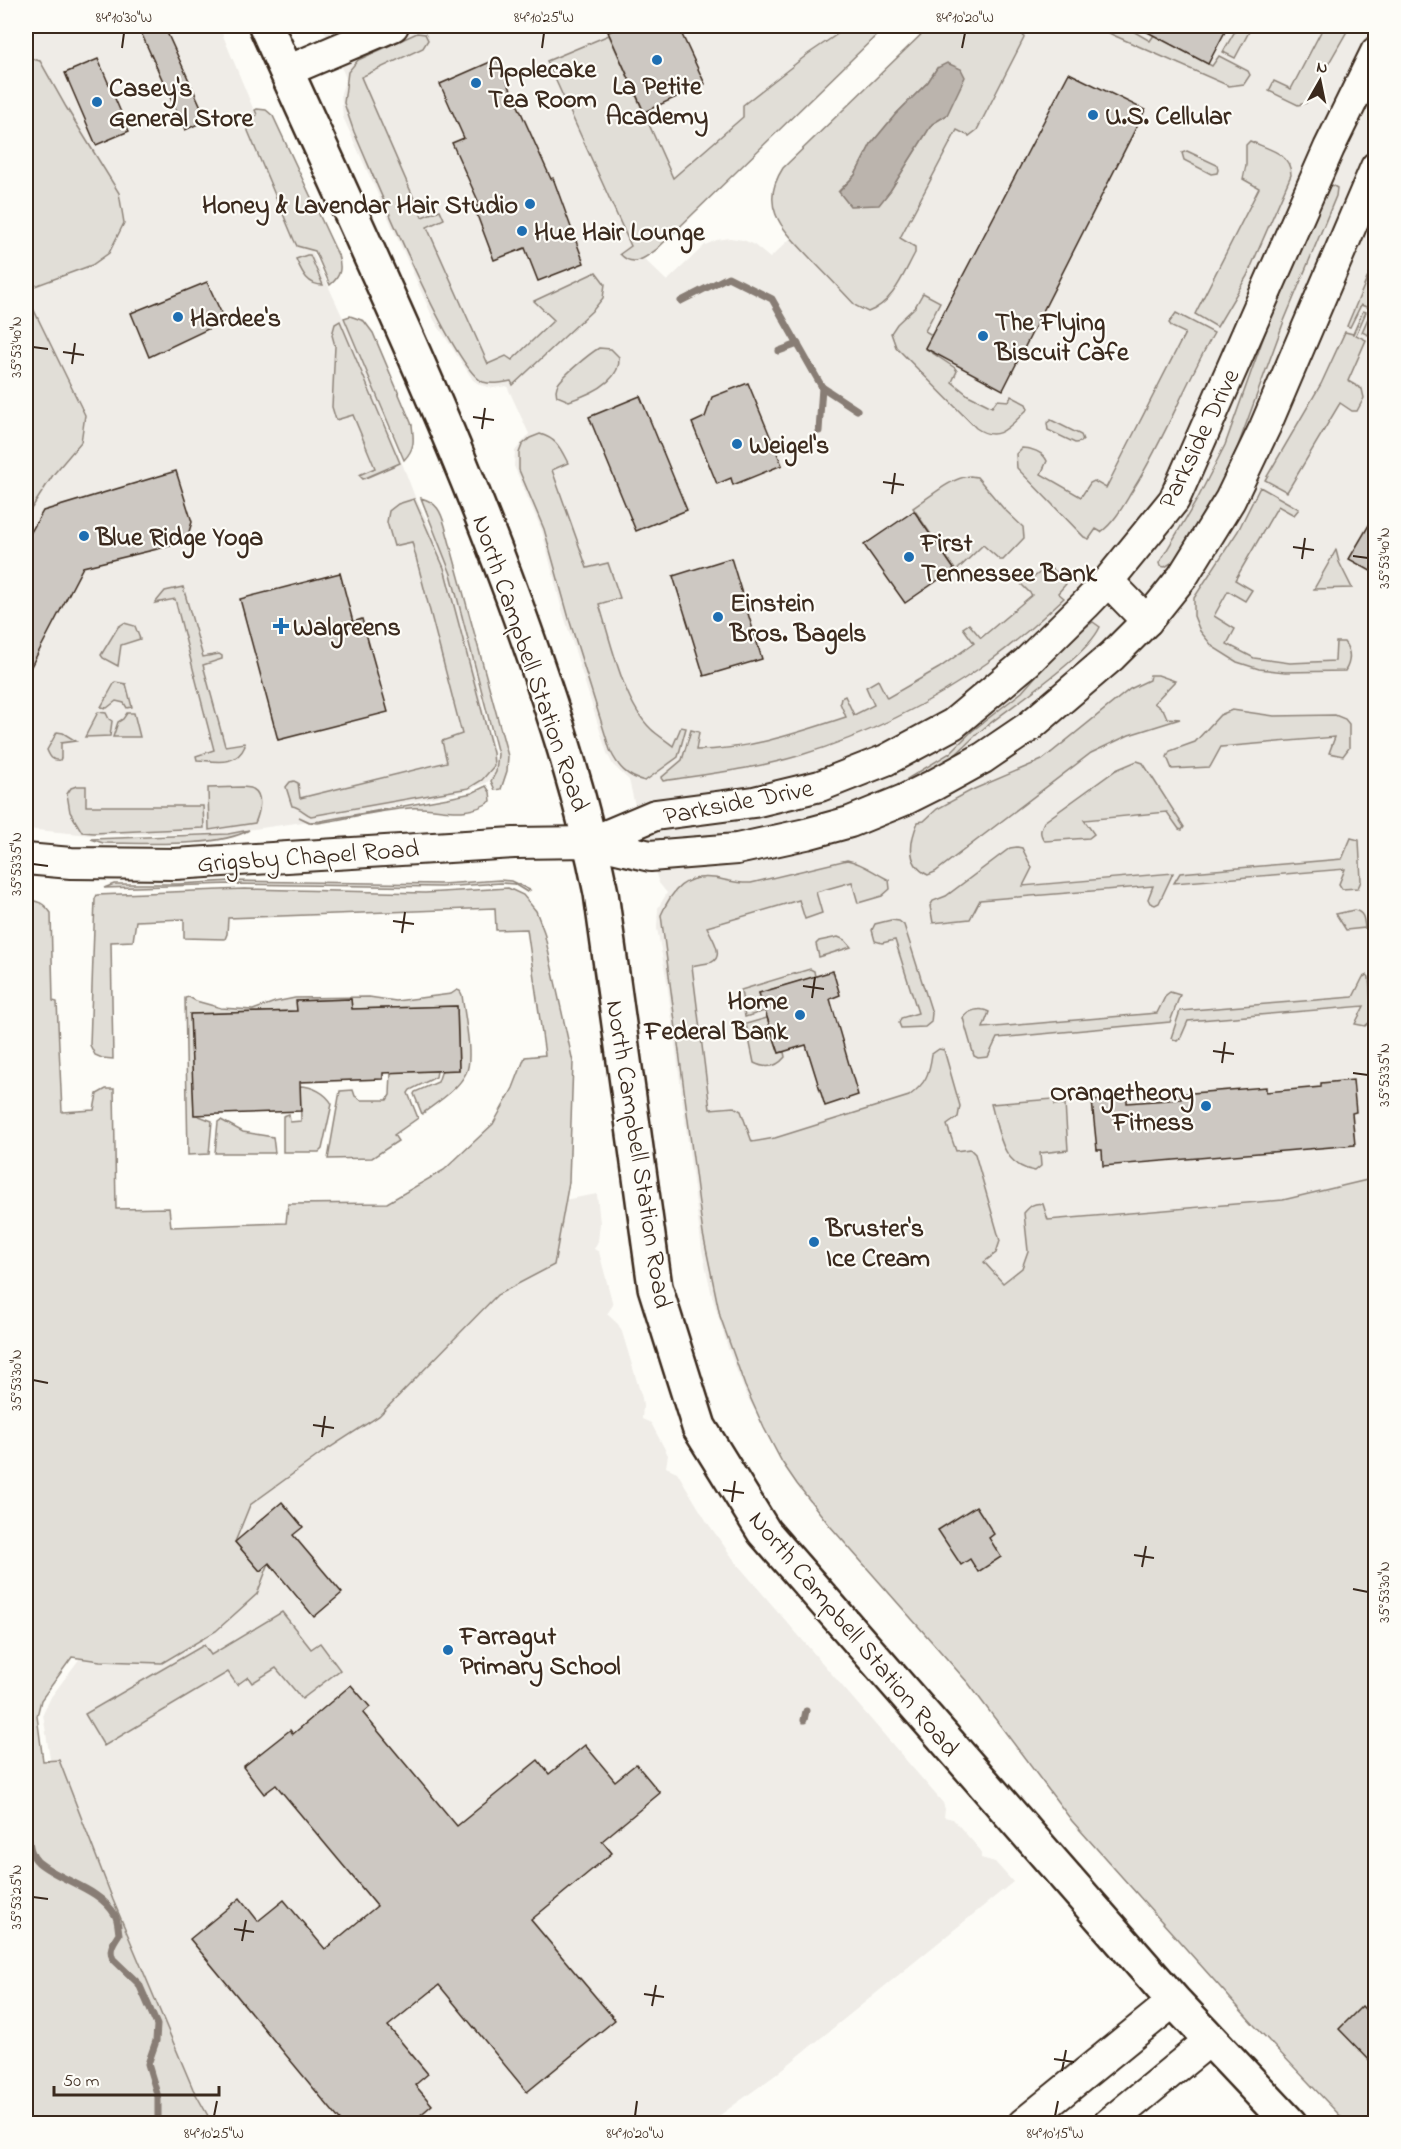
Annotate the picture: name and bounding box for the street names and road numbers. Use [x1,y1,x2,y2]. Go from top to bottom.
street label: Parkside Drive [1150,362,1251,516]
street label: North Campbell Station Road [460,511,598,818]
street label: Parkside Drive [660,771,817,837]
street label: Grigsby Chapel Road [196,831,421,885]
street label: North Campbell Station Road [594,998,680,1312]
street label: North Campbell Station Road [738,1503,968,1767]

